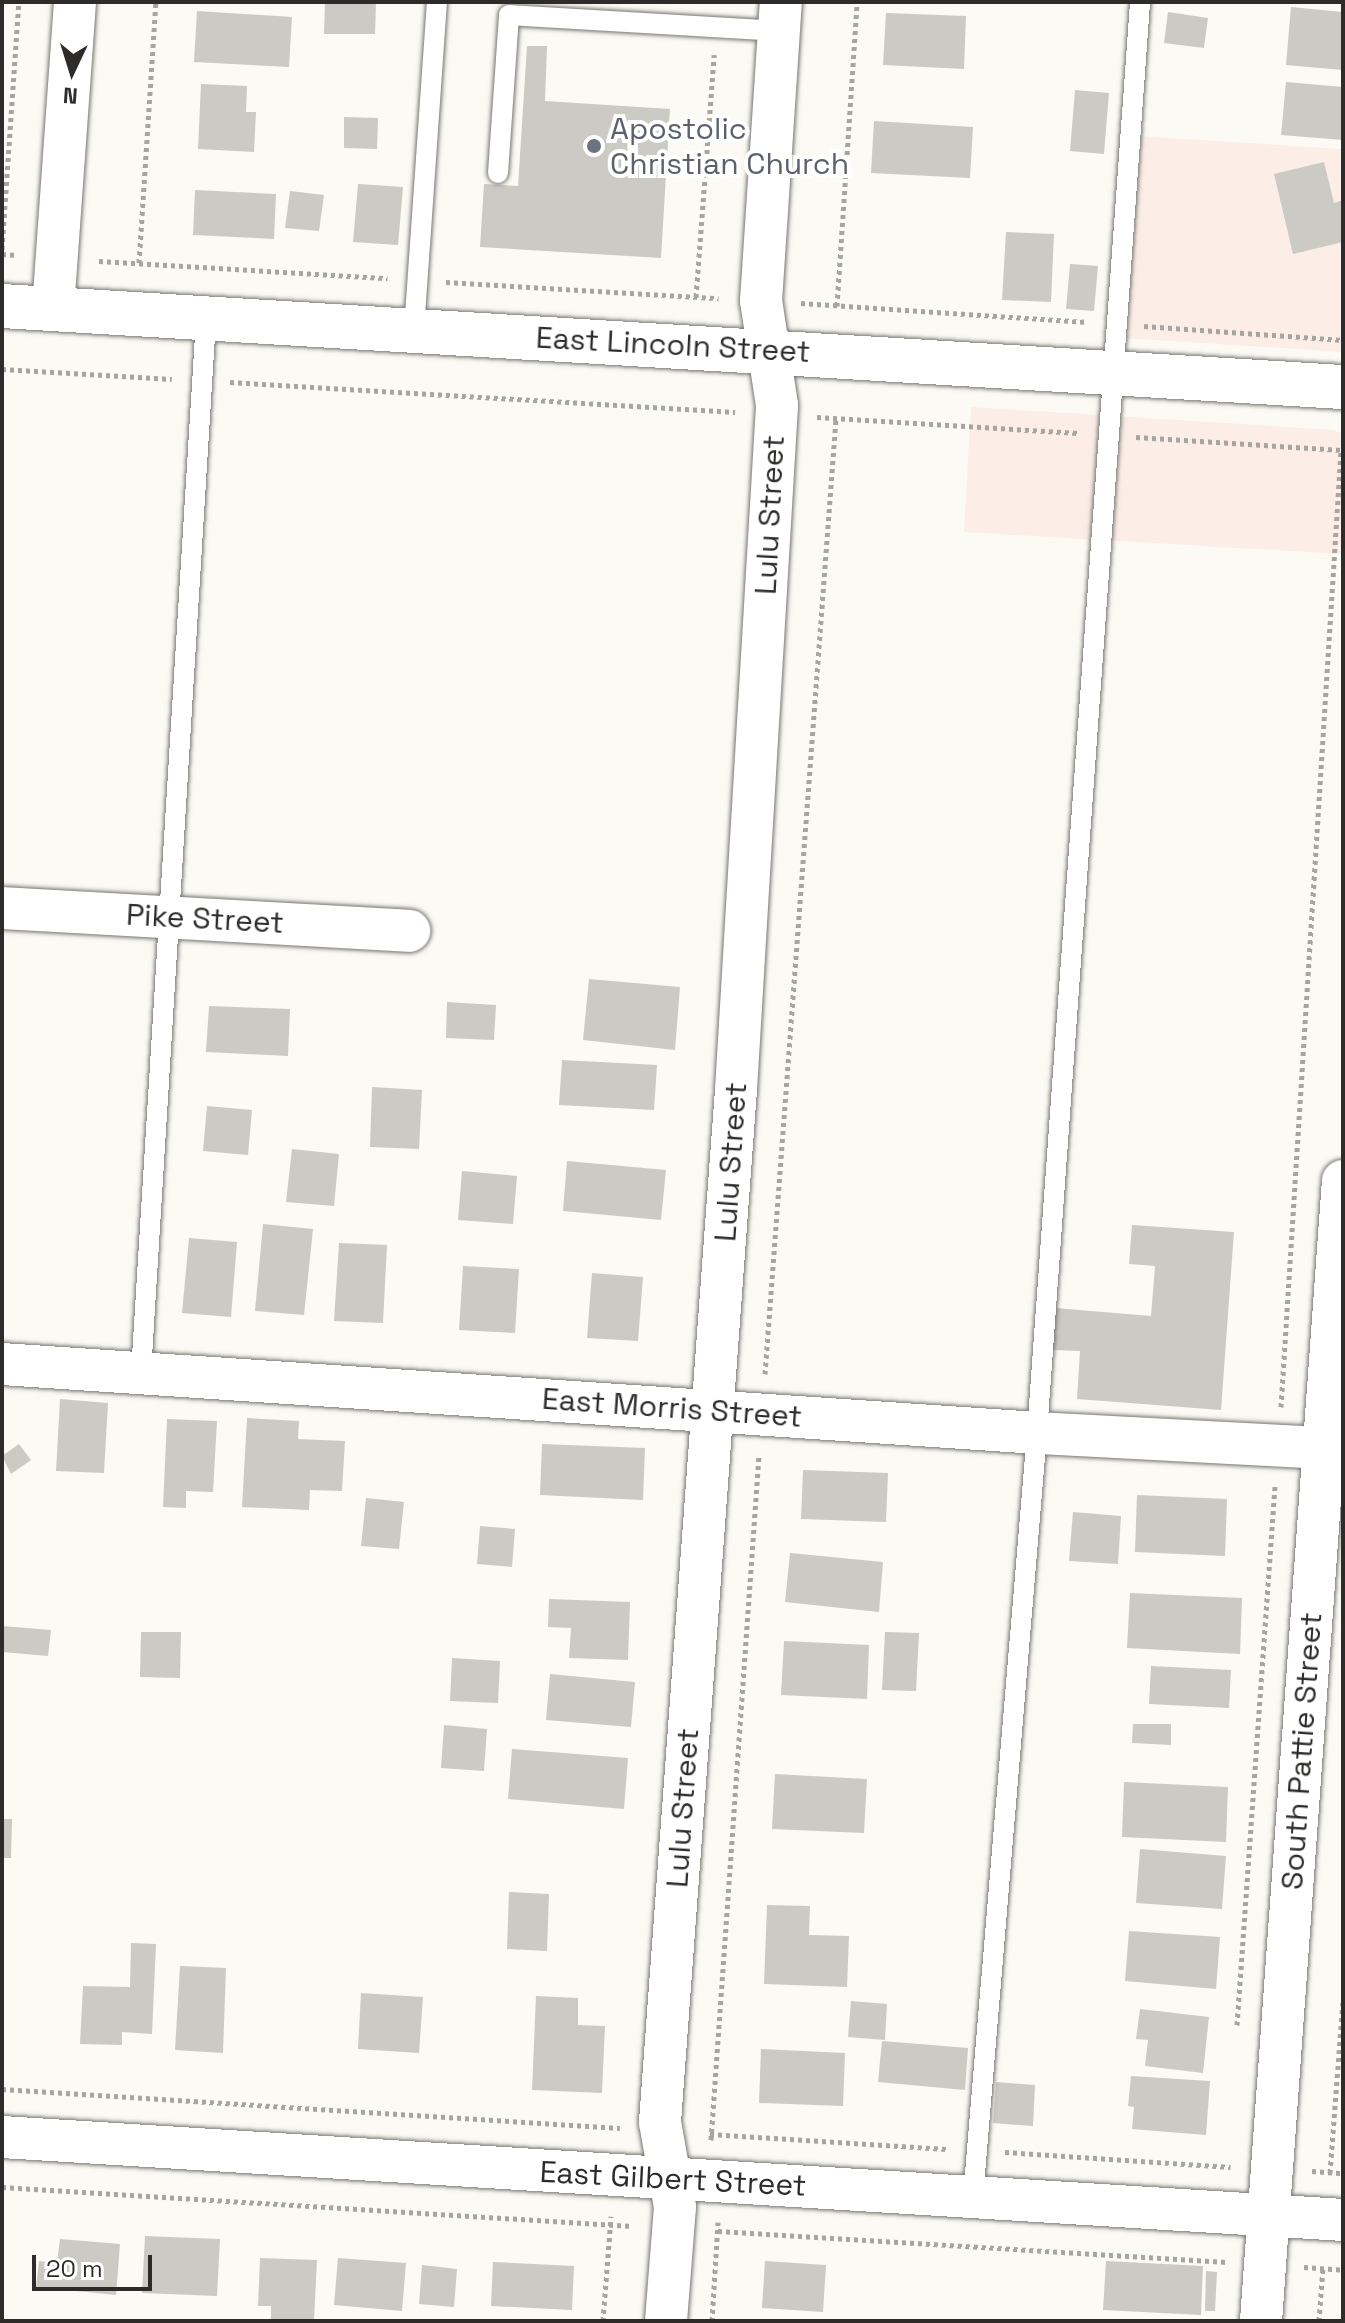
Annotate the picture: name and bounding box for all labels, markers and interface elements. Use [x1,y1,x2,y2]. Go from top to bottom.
north arrow [32,32,112,112]
text: N [62,81,79,110]
place label: Apostolic Christian Church [610,111,849,182]
marker: Apostolic Christian Church [585,137,603,155]
street label: East Lincoln Street [535,320,811,370]
street label: Lulu Street [748,434,792,596]
street label: Pike Street [125,897,285,941]
street label: Lulu Street [707,1081,755,1243]
street label: East Morris Street [541,1381,803,1435]
street label: South Pattie Street [1274,1611,1330,1891]
street label: Lulu Street [659,1727,707,1889]
street label: East Gilbert Street [539,2154,807,2204]
scale bar [36,2239,156,2289]
text: 20 m [46,2253,103,2284]

